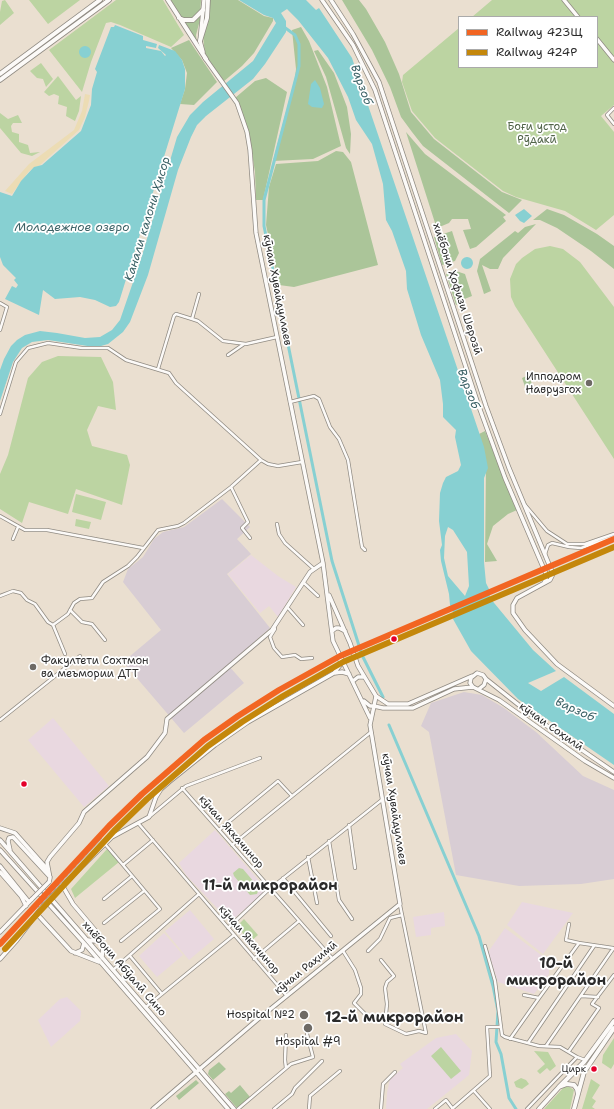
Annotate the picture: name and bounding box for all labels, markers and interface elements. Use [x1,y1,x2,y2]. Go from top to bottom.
legend [458,16,598,68]
text: Railway 423Щ [496,24,582,40]
text: Railway 424Р [496,44,577,60]
water label: Варзоб [347,63,375,107]
park label: Боғи устод Рӯдакӣ [507,120,567,146]
water label: Канали калони Ҳисор [122,155,174,283]
water label: Молодежное озеро [14,221,130,235]
street label: хиёбони Ҳофизи Шерозӣ [429,222,485,356]
street label: кӯчаи Хувайдуллаев [260,233,294,347]
water label: Варзоб [454,367,482,411]
place label: Ипподром Наврузгох [526,370,581,396]
marker: Ипподром Наврузгох [584,378,594,388]
unlabelled marker [389,634,399,644]
place label: Факултети Сохтмон ва меъмории ДТТ [41,654,149,680]
marker: Факултети Сохтмон ва меъмории ДТТ [28,662,38,672]
water label: Варзоб [553,695,597,725]
street label: кӯчаи Соҳилӣ [516,700,586,754]
street label: кӯчаи Хувайдуллаев [379,752,409,866]
unlabelled marker [19,779,29,789]
street label: кӯчаи Яккачинор [196,793,266,871]
district label: 11-й микрорайон [202,877,338,895]
street label: кӯчаи Якачинор [216,903,282,977]
street label: хиёбони Абӯалӣ Сино [79,919,169,1019]
street label: кӯчаи Раҳимӣ [272,938,340,998]
district label: 10-й микрорайон [506,955,606,990]
place label: Hospital №2 [227,1008,295,1022]
marker: Hospital №2 [298,1009,310,1021]
district label: 12-й микрорайон [325,1009,463,1027]
marker: Hospital #9 [302,1022,314,1034]
place label: Hospital #9 [275,1035,341,1049]
place label: Цирк [561,1063,586,1075]
marker: Цирк [589,1064,599,1074]

